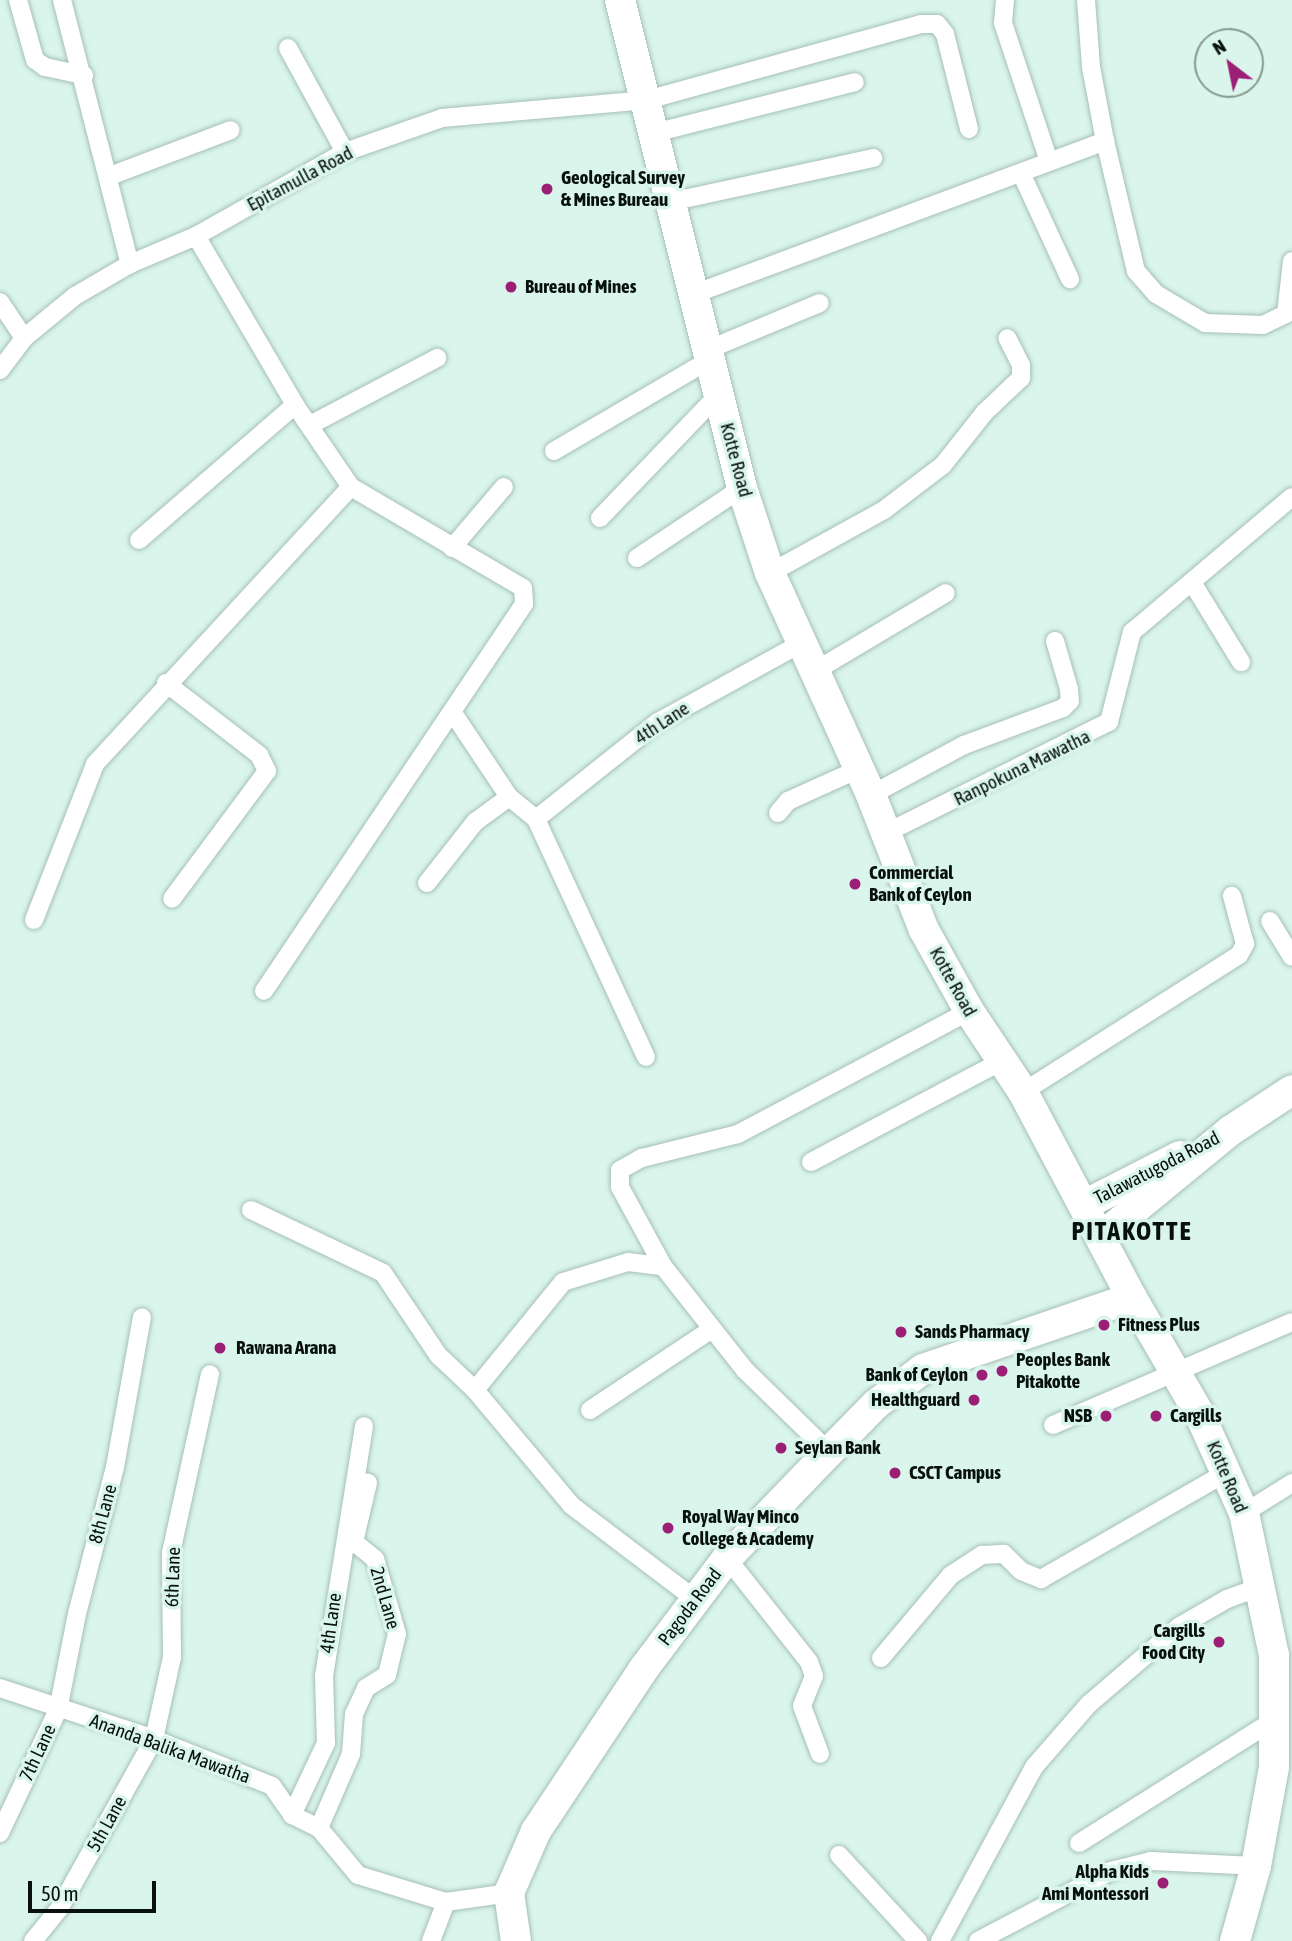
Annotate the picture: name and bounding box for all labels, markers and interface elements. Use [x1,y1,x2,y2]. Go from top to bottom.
north arrow [1194,28,1264,98]
text: N [1208,35,1230,59]
street label: Epitamulla Road [243,142,357,216]
place label: Geological Survey & Mines Bureau [561,167,685,211]
marker: Geological Survey & Mines Bureau [539,181,555,197]
place label: Bureau of Mines [525,276,636,298]
marker: Bureau of Mines [503,279,519,295]
street label: Kotte Road [715,420,757,500]
street label: 4th Lane [631,697,693,749]
street label: Ranpokuna Mawatha [950,725,1094,811]
place label: Commercial Bank of Ceylon [869,862,972,906]
marker: Commercial Bank of Ceylon [847,876,863,892]
street label: Kotte Road [925,943,981,1021]
street label: Talawatugoda Road [1090,1127,1224,1209]
district label: PITAKOTTE [1073,1216,1191,1248]
place label: Fitness Plus [1118,1314,1200,1336]
marker: Fitness Plus [1096,1317,1112,1333]
place label: Sands Pharmacy [915,1321,1030,1343]
marker: Sands Pharmacy [893,1324,909,1340]
place label: Rawana Arana [236,1337,336,1359]
marker: Rawana Arana [210,1338,230,1358]
place label: Peoples Bank Pitakotte [1016,1349,1110,1393]
marker: Peoples Bank Pitakotte [994,1363,1010,1379]
place label: Bank of Ceylon [865,1364,968,1386]
marker: Bank of Ceylon [974,1367,990,1383]
place label: Healthguard [871,1389,960,1411]
marker: Healthguard [966,1392,982,1408]
place label: NSB [1064,1405,1092,1427]
place label: Cargills [1170,1405,1222,1427]
marker: NSB [1098,1408,1114,1424]
marker: Cargills [1148,1408,1164,1424]
place label: Seylan Bank [795,1437,880,1459]
street label: Kotte Road [1202,1438,1252,1516]
marker: Seylan Bank [773,1440,789,1456]
place label: CSCT Campus [909,1462,1001,1484]
marker: CSCT Campus [887,1465,903,1481]
street label: 8th Lane [84,1482,122,1546]
place label: Royal Way Minco College & Academy [682,1506,814,1550]
marker: Royal Way Minco College & Academy [660,1520,676,1536]
street label: 6th Lane [161,1546,185,1608]
street label: 2nd Lane [365,1564,405,1632]
street label: Pagoda Road [653,1564,727,1650]
street label: 4th Lane [316,1592,346,1654]
place label: Cargills Food City [1142,1620,1205,1664]
marker: Cargills Food City [1211,1634,1227,1650]
street label: Ananda Balika Mawatha [87,1709,253,1789]
street label: 7th Lane [15,1721,61,1785]
street label: 5th Lane [82,1792,132,1856]
place label: Alpha Kids Ami Montessori [1042,1861,1149,1905]
scale bar [32,1868,159,1912]
marker: Alpha Kids Ami Montessori [1155,1875,1171,1891]
text: 50 m [41,1881,79,1905]

